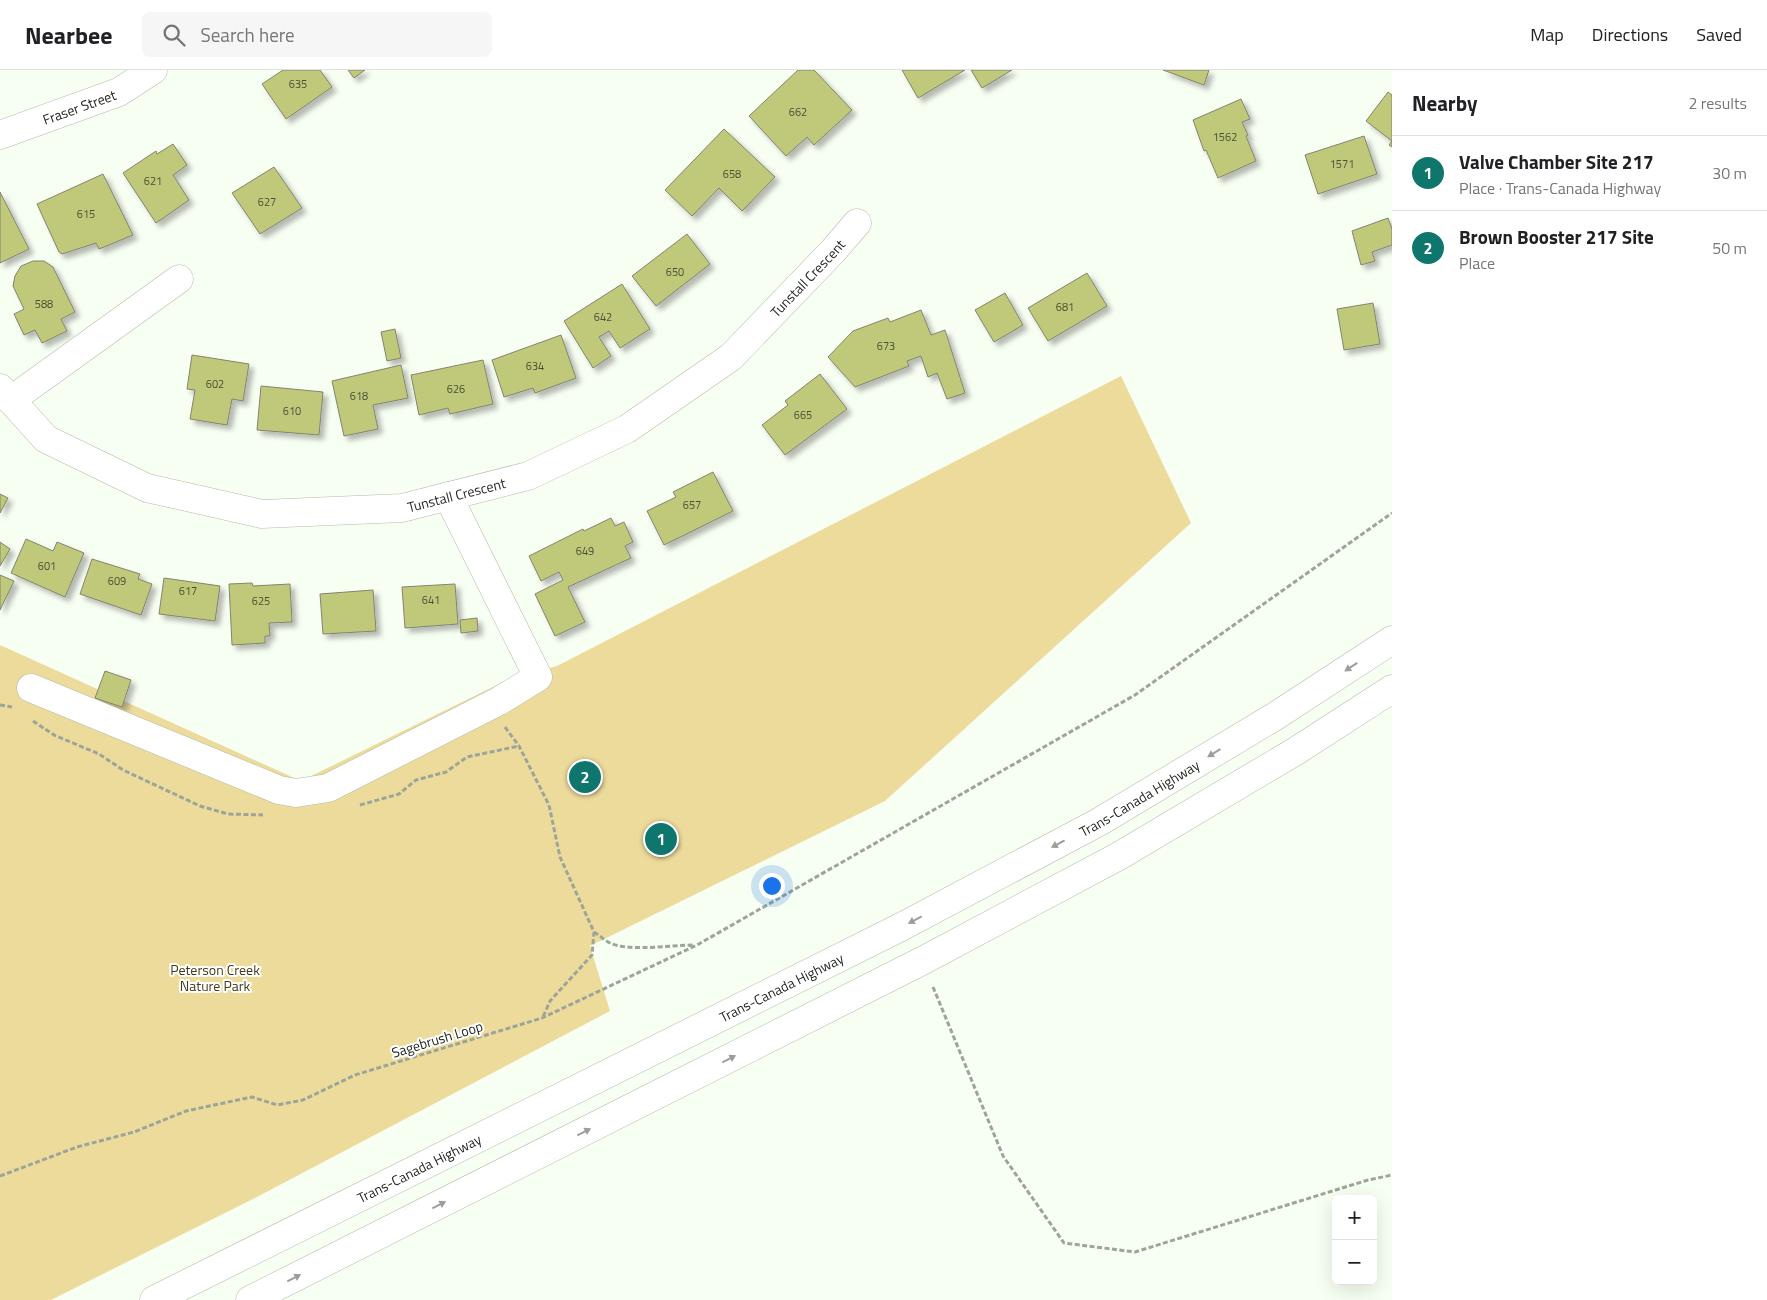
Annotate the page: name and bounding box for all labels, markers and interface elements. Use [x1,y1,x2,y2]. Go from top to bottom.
search box [142,12,492,57]
text: Nearbee [25,17,112,53]
text: Search here [200,20,295,49]
icon: search [160,21,188,49]
text: Map [1530,21,1564,48]
text: Directions [1592,21,1668,48]
text: Saved [1696,21,1742,48]
house number: 635 [289,76,307,92]
street label: Fraser Street [39,84,119,129]
text: Nearby [1412,87,1477,119]
text: 2 results [1688,91,1747,115]
house number: 662 [789,104,807,120]
house number: 1562 [1213,129,1237,145]
text: Valve Chamber Site 217 [1459,147,1654,176]
house number: 1571 [1330,156,1354,172]
text: 1 [1424,161,1432,185]
text: 30 m [1712,161,1747,185]
house number: 658 [723,166,741,182]
house number: 621 [144,173,162,189]
text: Place · Trans-Canada Highway [1459,176,1661,200]
house number: 627 [258,194,276,210]
house number: 615 [77,206,95,222]
text: Brown Booster 217 Site [1459,222,1654,251]
street label: Tunstall Crescent [765,234,850,321]
text: 2 [1424,236,1432,260]
text: 50 m [1712,236,1747,260]
text: Place [1459,251,1495,275]
house number: 650 [666,264,684,280]
house number: 588 [35,296,53,312]
house number: 681 [1056,299,1074,315]
house number: 642 [594,309,612,325]
house number: 673 [877,338,895,354]
house number: 634 [526,358,544,374]
house number: 602 [206,376,224,392]
house number: 626 [447,381,465,397]
house number: 618 [350,388,368,404]
house number: 610 [283,403,301,419]
house number: 665 [794,407,812,423]
street label: Tunstall Crescent [405,472,508,517]
house number: 657 [683,497,701,513]
house number: 649 [576,543,594,559]
house number: 601 [38,558,56,574]
house number: 609 [108,573,126,589]
house number: 617 [179,583,197,599]
house number: 641 [422,592,440,608]
house number: 625 [252,593,270,609]
one-way arrow [1345,662,1358,671]
one-way arrow [1207,749,1220,758]
street label: Trans-Canada Highway [1075,754,1203,841]
pin: 2 [569,758,601,796]
pin: 1 [645,820,677,858]
one-way arrow [1051,839,1065,848]
your location [759,873,785,899]
one-way arrow [907,916,922,924]
street label: Trans-Canada Highway [715,947,847,1027]
park label: Peterson Creek Nature Park [170,959,260,996]
street label: Sagebrush Loop [389,1015,485,1063]
one-way arrow [722,1054,736,1062]
street label: Trans-Canada Highway [353,1128,485,1208]
one-way arrow [577,1128,591,1136]
map controls [1332,1195,1377,1285]
button: + [1332,1195,1377,1240]
one-way arrow [432,1201,446,1209]
button: − [1332,1240,1377,1285]
one-way arrow [287,1274,301,1282]

